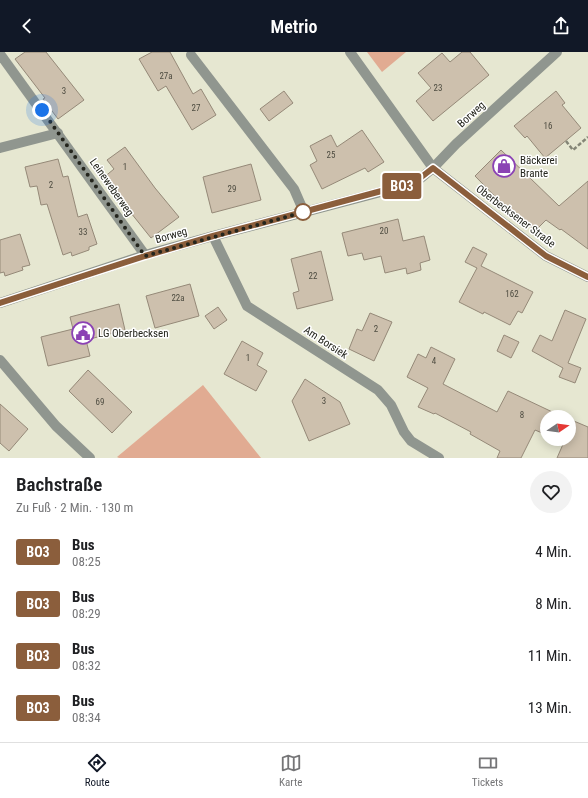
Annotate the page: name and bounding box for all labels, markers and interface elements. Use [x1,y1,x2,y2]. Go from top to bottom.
icon: back [16,15,38,37]
icon: share [550,15,572,37]
text: Metrio [271,16,317,37]
house number: 27a [159,71,173,81]
house number: 23 [434,83,442,93]
house number: 3 [62,86,66,96]
street label: Borweg [455,99,488,130]
your location [32,100,52,120]
house number: 27 [192,103,201,113]
house number: 16 [544,121,552,131]
house number: 25 [327,150,336,160]
shop icon: Bäckerei Brante [491,153,517,179]
place label: Bäckerei Brante [520,154,557,180]
street label: Leineweberweg [87,156,136,219]
house number: 1 [123,162,127,172]
line badge: BO3 [379,173,425,199]
text: BO3 [390,178,414,194]
house number: 2 [49,180,54,190]
street label: Oberbecksener Straße [473,182,558,250]
house number: 29 [228,184,236,194]
unlabelled marker [294,203,312,221]
street label: Borweg [154,225,189,246]
house number: 20 [380,226,388,236]
house number: 33 [79,227,87,237]
house number: 22 [309,271,318,281]
house number: 162 [505,289,519,299]
house number: 22a [171,293,185,303]
public building icon: LG Oberbecksen [70,320,96,346]
street label: Am Borsiek [301,323,350,361]
house number: 2 [374,324,379,334]
place label: LG Oberbecksen [98,327,169,340]
house number: 1 [246,353,250,363]
house number: 4 [432,356,437,366]
house number: 3 [322,396,326,406]
house number: 69 [96,397,104,407]
house number: 8 [520,410,524,420]
north arrow [540,410,576,446]
map controls [540,410,576,446]
button: heart [530,471,572,513]
text: Bachstraße [16,473,102,496]
text: Zu Fuß · 2 Min. · 130 m [16,500,133,515]
text: Bus [72,536,95,554]
text: 4 Min. [535,543,572,561]
text: BO3 [26,544,50,560]
text: 08:25 [72,554,101,569]
text: Bus [72,588,95,606]
text: 8 Min. [535,595,572,613]
text: BO3 [26,596,50,612]
text: 08:29 [72,606,101,621]
text: Bus [72,640,95,658]
text: 11 Min. [528,647,572,665]
text: BO3 [26,648,50,664]
text: 08:32 [72,658,101,673]
text: Bus [72,692,95,710]
text: 13 Min. [528,699,572,717]
text: BO3 [26,700,50,716]
text: 08:34 [72,710,101,725]
tab: Route [85,752,110,789]
tab: Karte [279,752,302,789]
tab: Tickets [472,752,503,789]

